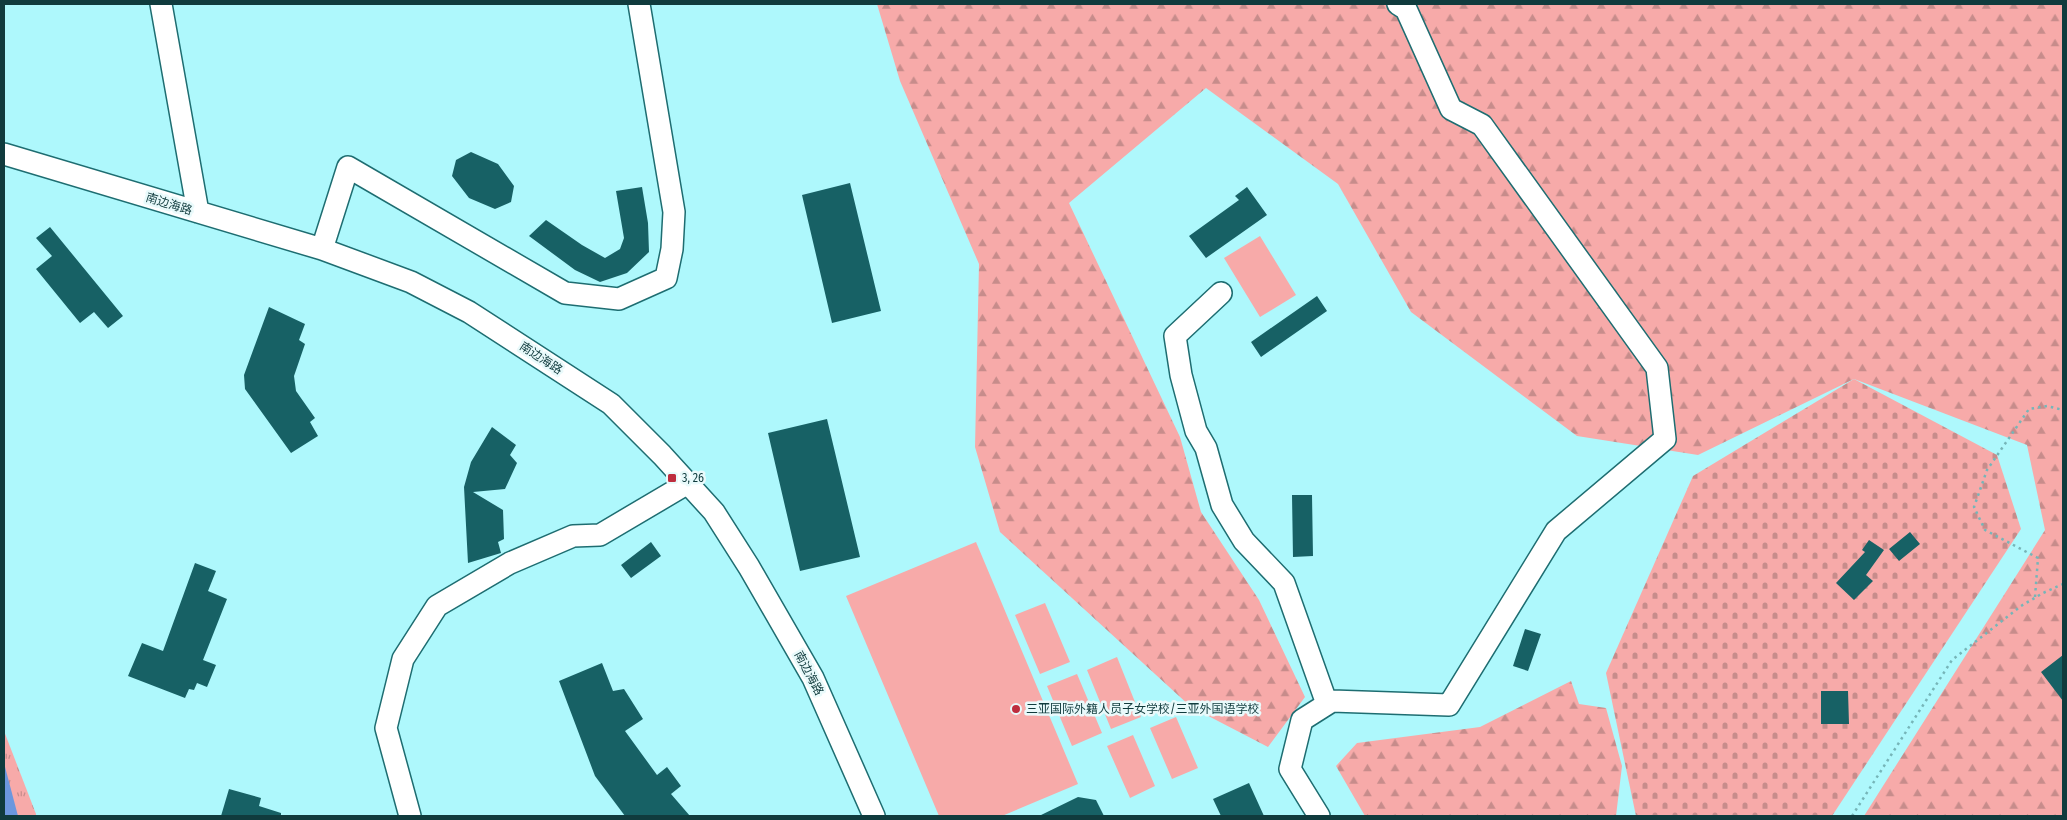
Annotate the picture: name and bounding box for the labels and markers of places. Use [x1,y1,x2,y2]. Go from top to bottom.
place label: 3, 26 [682,471,704,485]
marker: 3, 26 [666,472,678,484]
place label: 三亚国际外籍人员子女学校/三亚外国语学校 [1026,702,1260,716]
marker: 三亚国际外籍人员子女学校/三亚外国语学校 [1010,703,1022,715]

